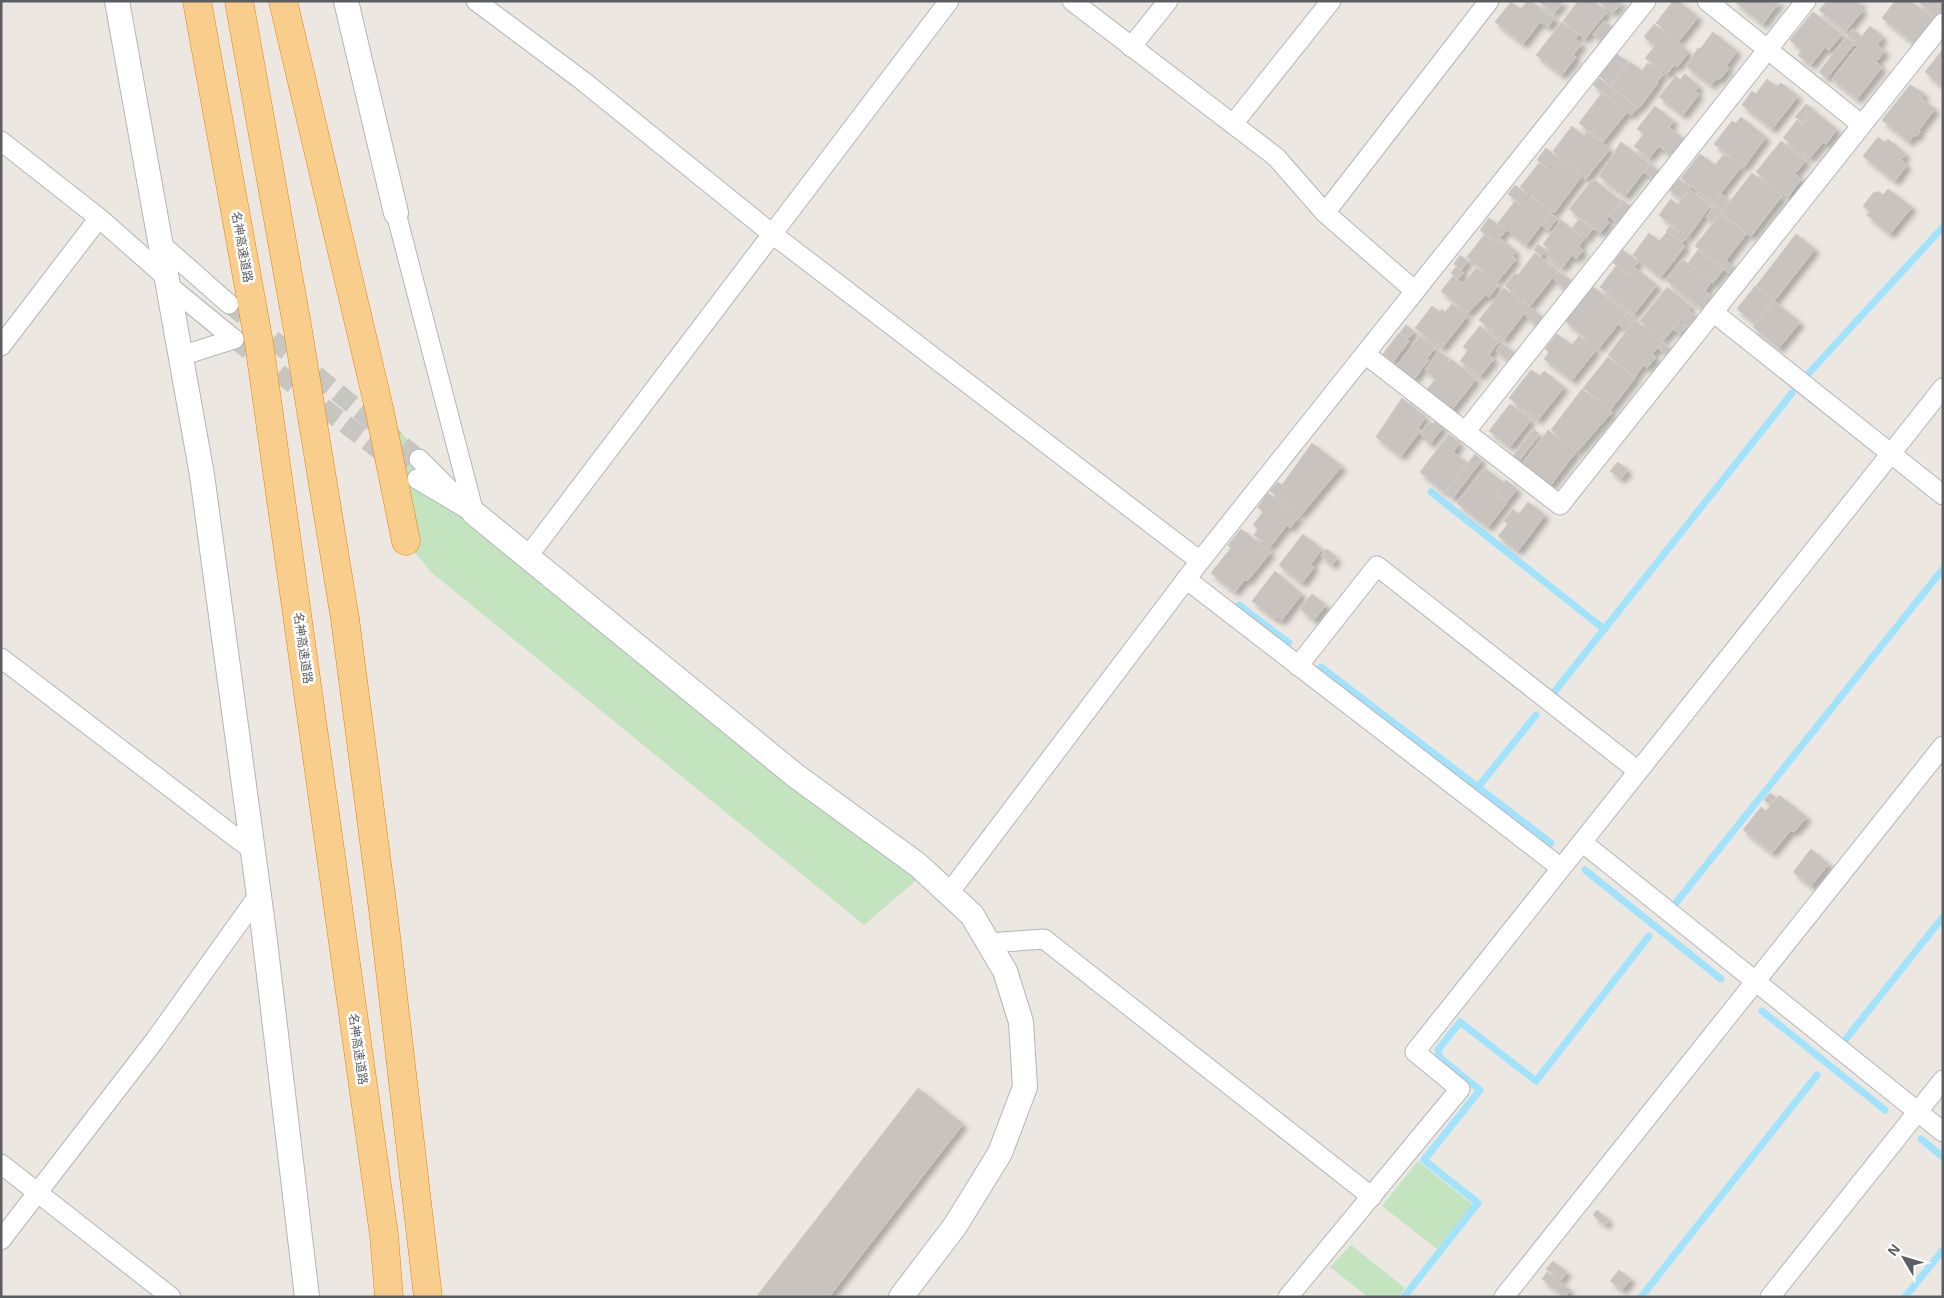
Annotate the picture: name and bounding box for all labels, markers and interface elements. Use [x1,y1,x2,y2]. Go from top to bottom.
street label: 名神高速道路 [229,210,255,284]
street label: 名神高速道路 [291,611,315,685]
street label: 名神高速道路 [346,1012,370,1086]
north arrow [1879,1233,1929,1283]
text: N [1884,1241,1903,1259]

